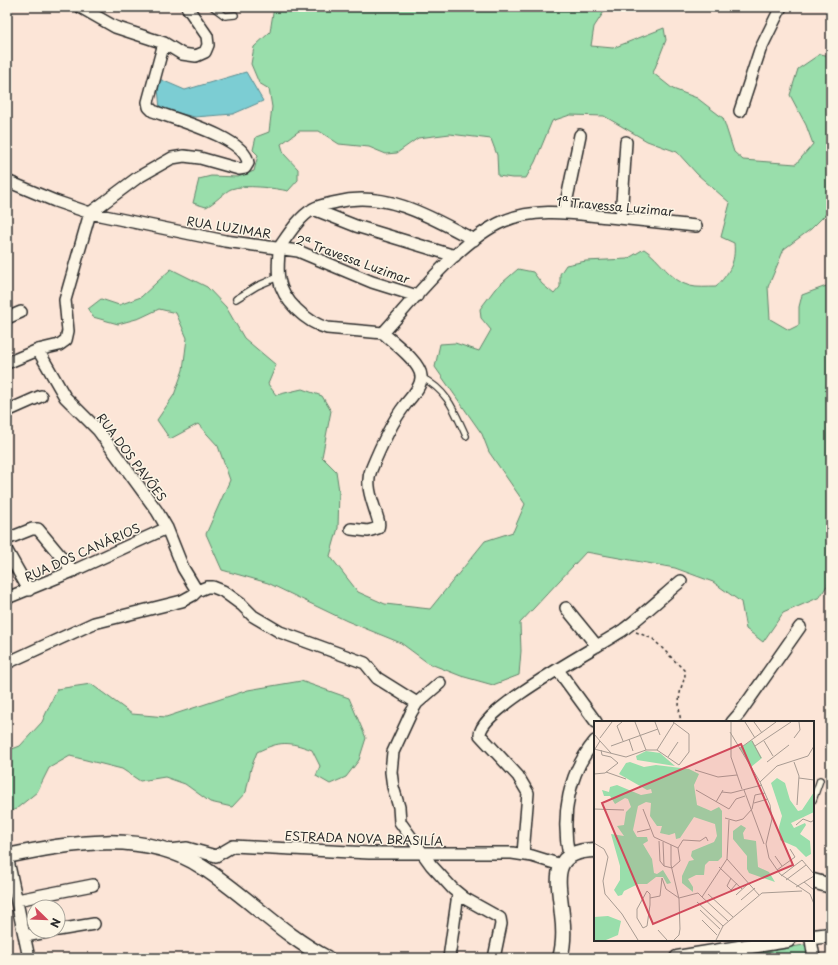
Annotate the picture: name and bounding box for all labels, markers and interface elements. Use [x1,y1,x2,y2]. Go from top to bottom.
street label: 1ª Travessa Luzimar [556,192,675,220]
street label: RUA LUZIMAR [185,211,273,243]
street label: 2ª Travessa Luzimar [294,230,413,288]
street label: RUA DOS PAVÕES [93,409,171,505]
street label: RUA DOS CANÁRIOS [21,518,143,586]
inset map [594,721,814,941]
street label: ESTRADA NOVA BRASILÍA [284,826,444,850]
north arrow [26,899,66,939]
text: N [46,916,65,931]

